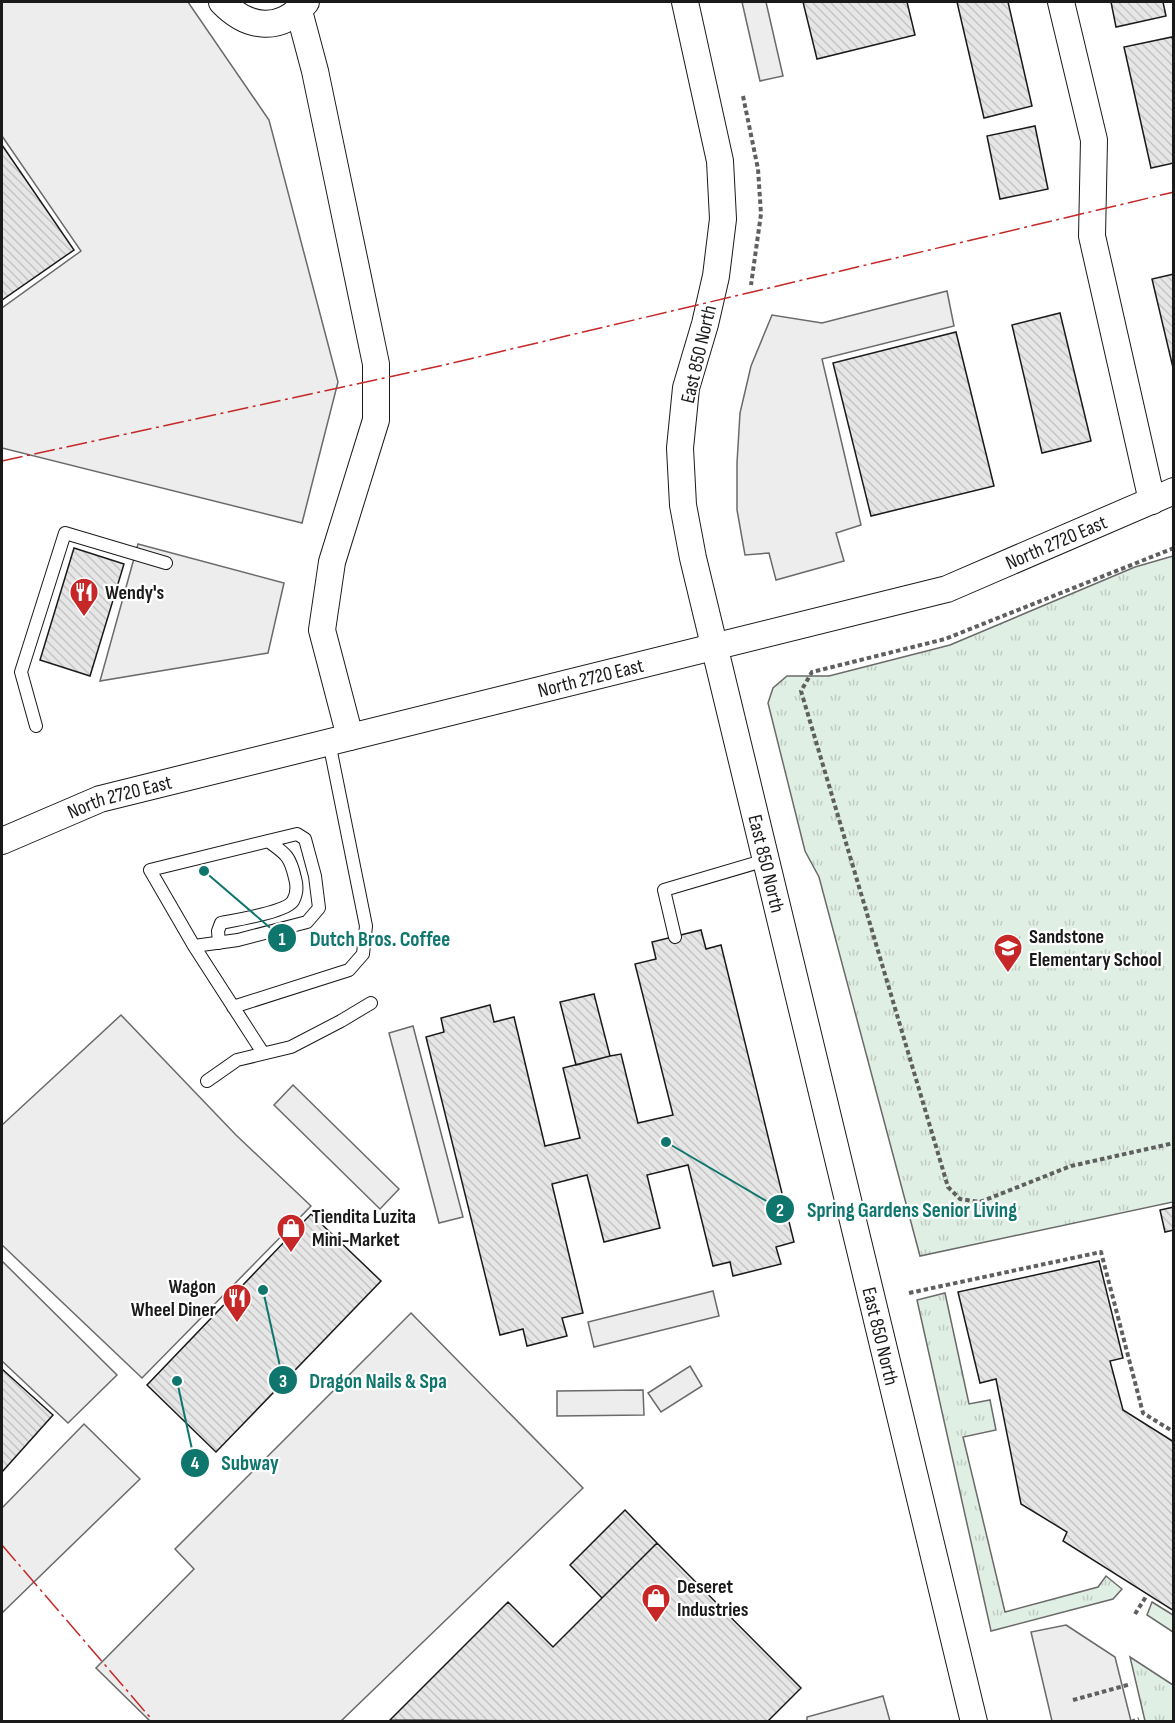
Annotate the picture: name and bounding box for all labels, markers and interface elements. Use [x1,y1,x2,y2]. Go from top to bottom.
street label: East 850 North [676,303,722,406]
street label: North 2720 East [1002,510,1111,575]
restaurant icon: Wendy's [68,576,100,618]
place label: Wendy's [105,581,165,605]
street label: North 2720 East [536,654,646,703]
street label: North 2720 East [64,771,174,825]
street label: East 850 North [742,812,789,915]
callout: Dutch Bros. Coffee [267,919,462,958]
place label: Sandstone Elementary School [1029,925,1162,972]
text: Dutch Bros. Coffee [310,927,450,952]
text: 1 [278,929,286,950]
school or university icon: Sandstone Elementary School [992,932,1024,974]
callout: Spring Gardens Senior Living [765,1190,1029,1229]
text: Spring Gardens Senior Living [807,1198,1017,1223]
text: 2 [776,1200,784,1221]
place label: Tiendita Luzita Mini-Market [312,1205,416,1252]
shop icon: Tiendita Luzita Mini-Market [275,1212,307,1254]
place label: Wagon Wheel Diner [131,1275,216,1322]
restaurant icon: Wagon Wheel Diner [221,1282,253,1324]
street label: East 850 North [856,1285,903,1388]
callout: Dragon Nails & Spa [268,1361,459,1400]
text: Dragon Nails & Spa [309,1369,447,1394]
text: 3 [279,1371,287,1392]
callout: Subway [180,1443,291,1482]
text: Subway [221,1451,279,1476]
text: 4 [191,1453,200,1474]
place label: Deseret Industries [677,1575,749,1622]
shop icon: Deseret Industries [640,1582,672,1624]

